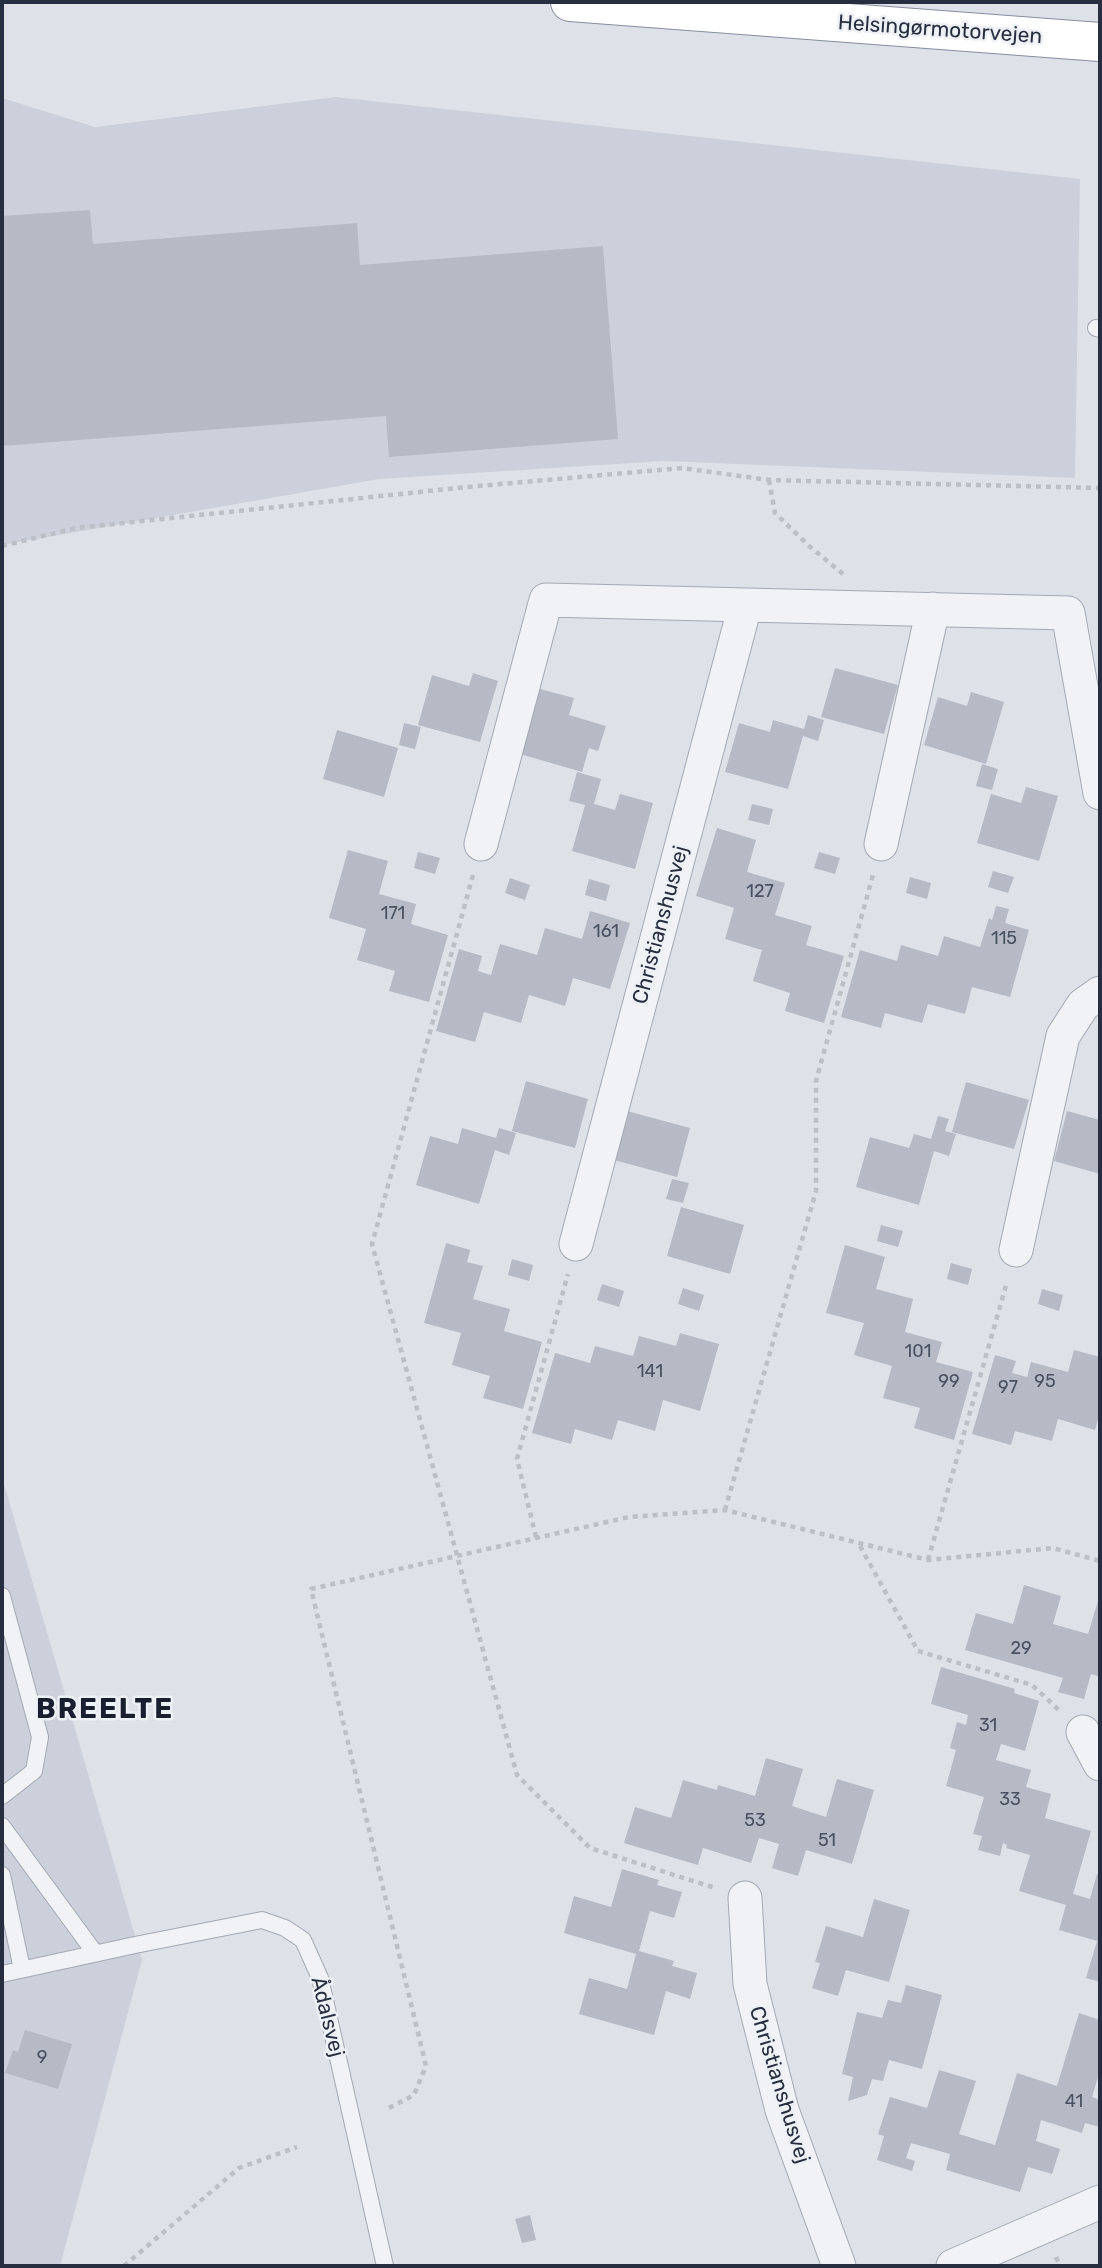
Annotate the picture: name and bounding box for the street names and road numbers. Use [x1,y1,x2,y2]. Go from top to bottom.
street label: Helsingørmotorvejen [837,10,1043,50]
street label: Christianshusvej [628,843,694,1007]
street label: Ådalsvej [305,1974,349,2060]
street label: Christianshusvej [743,2003,815,2167]

